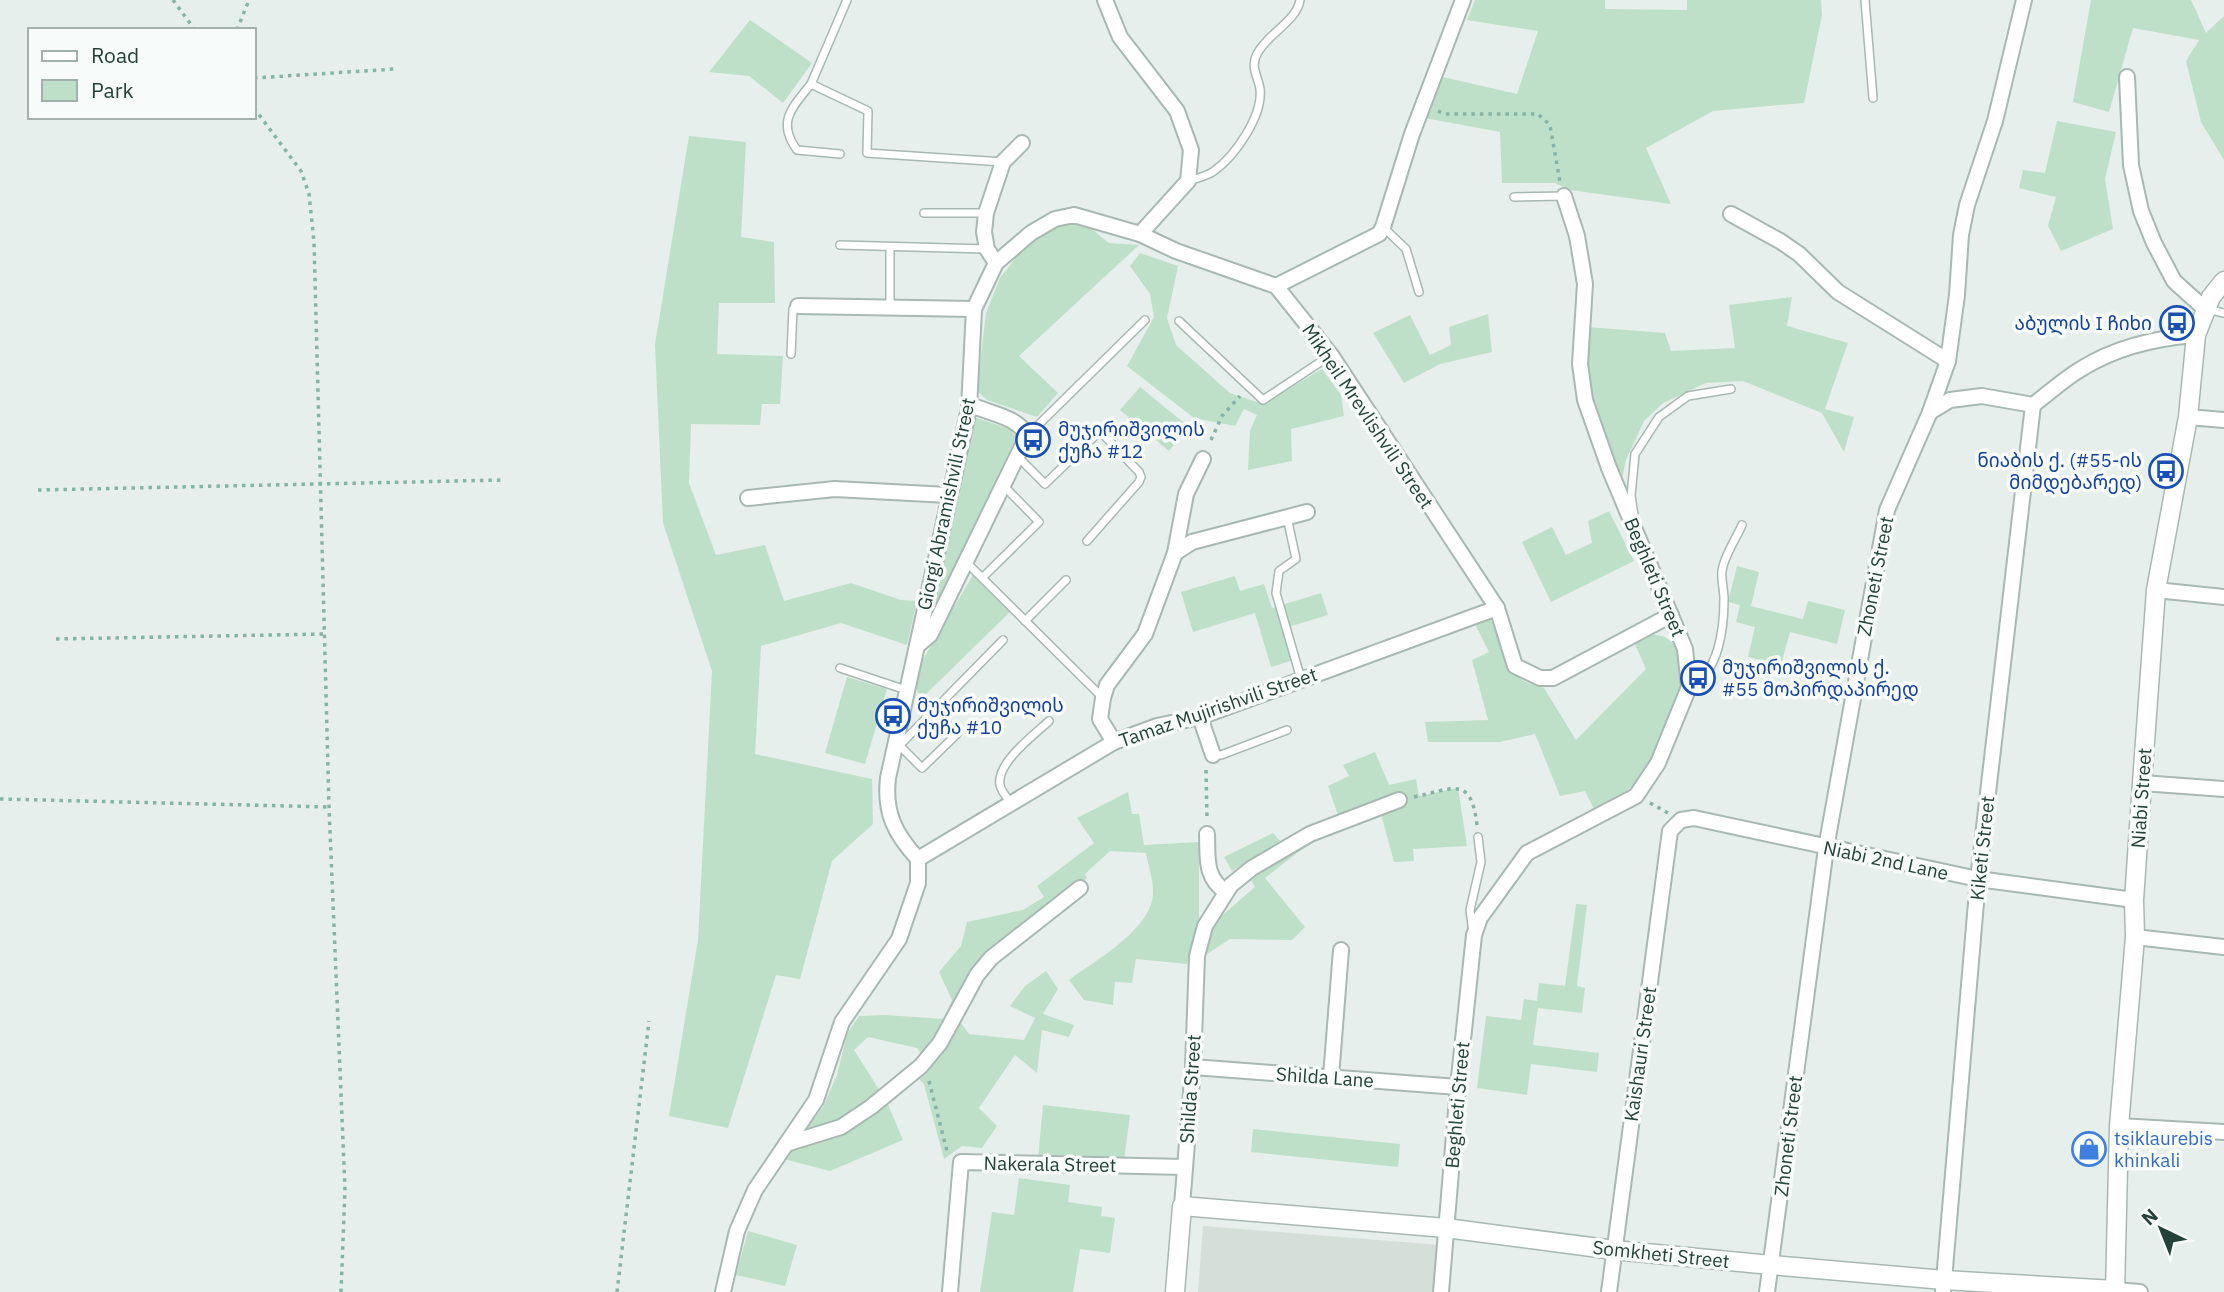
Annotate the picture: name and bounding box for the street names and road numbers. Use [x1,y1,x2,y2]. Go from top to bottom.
street label: Mikheil Mrevlishvili Street [1297,319,1439,513]
street label: Giorgi Abramishvili Street [912,396,980,612]
street label: Beghleti Street [1619,514,1691,640]
street label: Zhoneti Street [1852,514,1898,638]
street label: Tamaz Mujirishvili Street [1116,662,1320,752]
street label: Niabi Street [2126,747,2156,849]
street label: Kiketi Street [1965,795,1999,901]
street label: Niabi 2nd Lane [1821,835,1951,885]
street label: Kaishauri Street [1619,985,1661,1123]
street label: Shilda Street [1174,1034,1206,1144]
street label: Beghleti Street [1439,1041,1475,1169]
street label: Shilda Lane [1275,1062,1375,1092]
street label: Zhoneti Street [1769,1074,1807,1198]
street label: Nakerala Street [983,1151,1117,1177]
street label: Somkheti Street [1591,1235,1731,1273]

